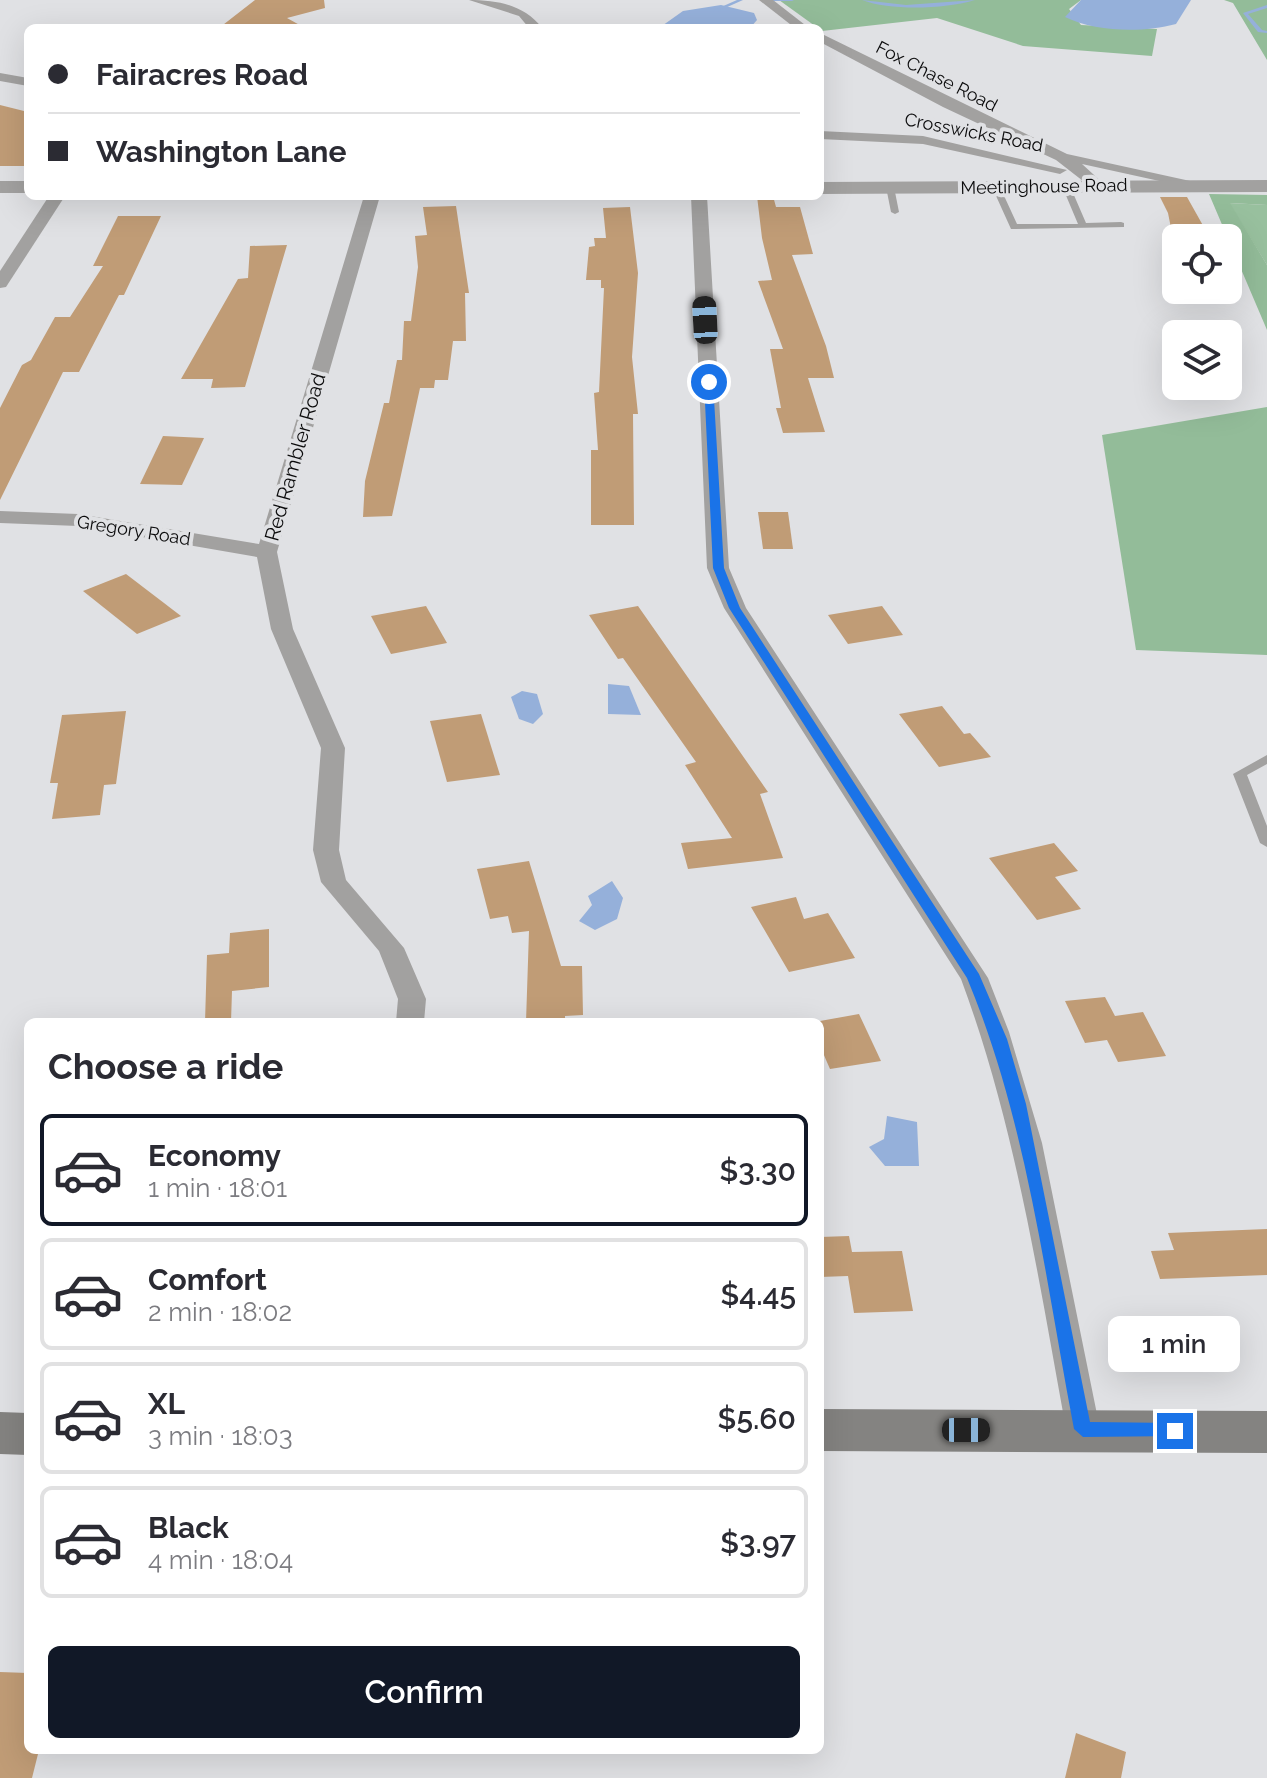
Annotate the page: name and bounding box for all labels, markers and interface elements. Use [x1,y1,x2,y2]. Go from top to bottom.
street label: Fox Chase Road [873,36,1001,116]
text: Fairacres Road [96,57,308,92]
street label: Crosswicks Road [903,108,1045,156]
text: Washington Lane [96,134,346,169]
street label: Meetinghouse Road [960,174,1128,198]
map controls [1162,224,1242,400]
button: locate [1162,224,1242,304]
car [692,295,718,345]
button: layers [1162,320,1242,400]
route start [691,364,727,400]
street label: Red Rambler Road [260,370,330,544]
street label: Gregory Road [76,511,192,549]
text: Choose a ride [48,1045,283,1087]
icon: car [52,1134,124,1206]
text: Economy [148,1138,281,1173]
text: $3.30 [719,1153,796,1188]
text: 1 min · 18:01 [148,1173,287,1203]
icon: car [52,1258,124,1330]
text: Comfort [148,1262,267,1297]
text: $4.45 [720,1277,796,1312]
text: 2 min · 18:02 [148,1297,292,1327]
callout: 1 min [1109,1315,1241,1371]
text: 1 min [1142,1329,1206,1359]
icon: car [52,1382,124,1454]
text: XL [148,1386,185,1421]
text: $5.60 [718,1401,796,1436]
route end [1157,1413,1193,1449]
car [942,1418,990,1442]
text: 3 min · 18:03 [148,1421,293,1451]
icon: car [52,1506,124,1578]
text: Black [148,1510,229,1545]
text: $3.97 [720,1525,796,1560]
text: 4 min · 18:04 [148,1545,293,1575]
button: Confirm [48,1646,800,1738]

